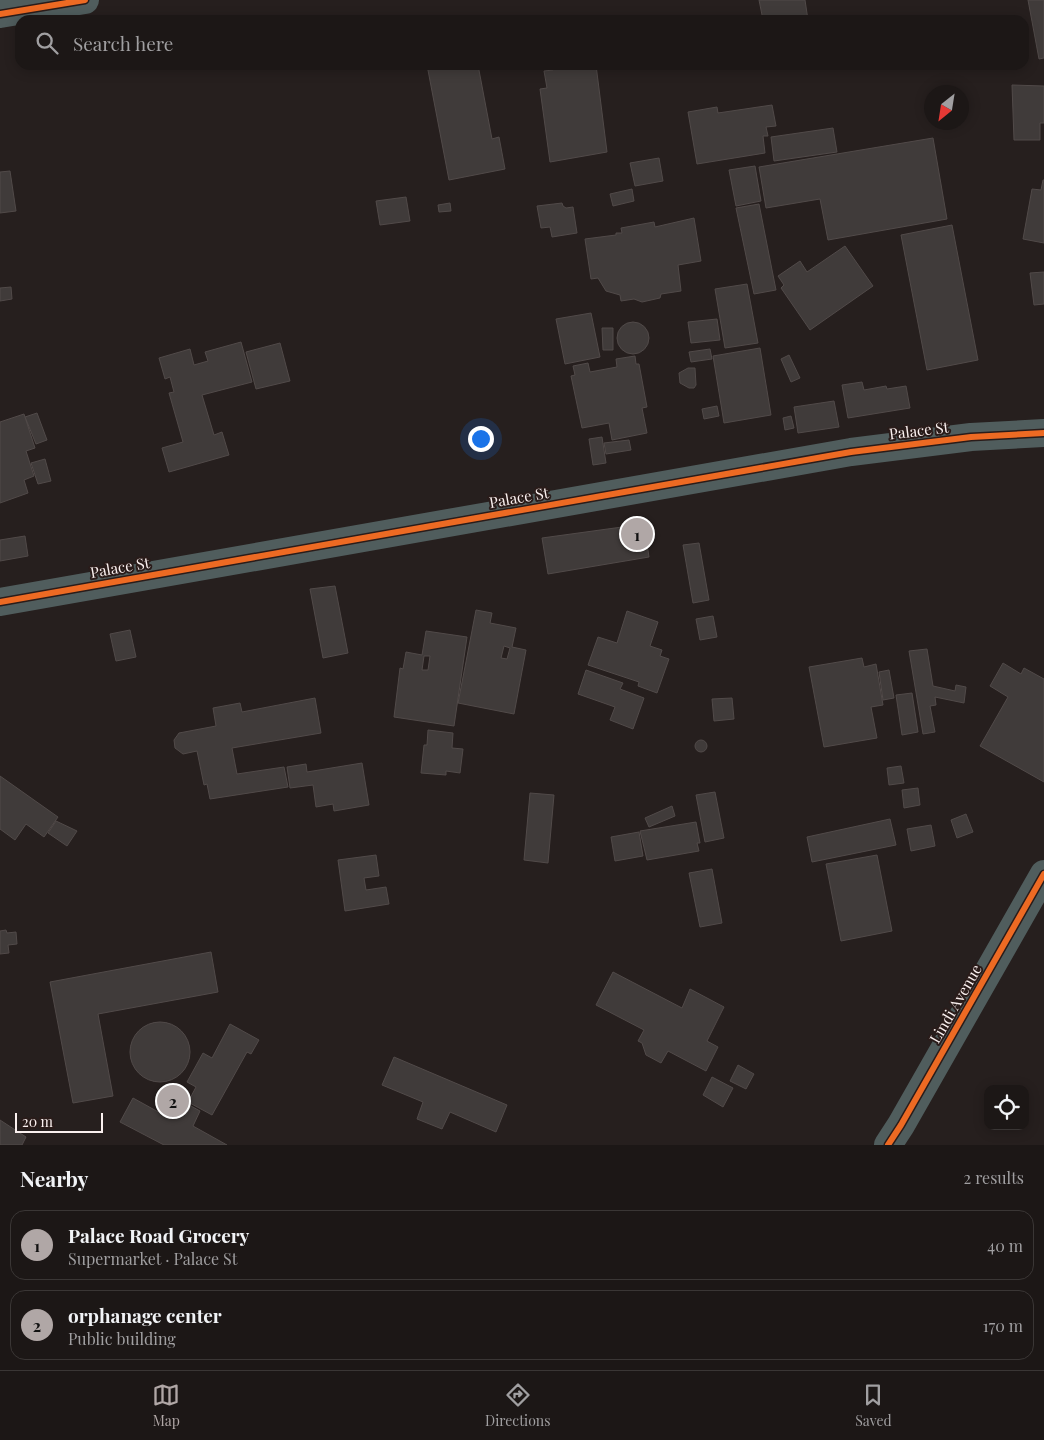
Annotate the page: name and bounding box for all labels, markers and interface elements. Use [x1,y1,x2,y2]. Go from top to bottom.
search box [15,15,1029,70]
icon: search [33,29,61,57]
text: Search here [73,30,173,56]
north arrow [924,85,969,130]
street label: Palace St [888,416,951,444]
your location [468,426,494,452]
street label: Palace St [488,482,551,512]
pin: 1 [621,515,653,553]
street label: Palace St [89,552,152,582]
street label: Lindi Avenue [924,960,986,1047]
pin: 2 [157,1082,189,1120]
map controls [984,1085,1029,1130]
button: locate [984,1085,1029,1130]
scale bar [15,1110,102,1133]
text: 20 m [22,1112,53,1131]
text: Nearby [20,1164,89,1192]
text: 2 results [964,1167,1024,1188]
text: Palace Road Grocery [68,1222,249,1248]
text: 1 [34,1235,40,1256]
text: 40 m [987,1235,1023,1256]
text: Supermarket · Palace St [68,1248,237,1269]
text: orphanage center [68,1302,222,1328]
text: 2 [33,1315,41,1336]
text: 170 m [983,1315,1023,1336]
text: Public building [68,1328,176,1349]
tab: Map [152,1381,180,1430]
tab: Directions [485,1381,551,1430]
tab: Saved [855,1381,892,1430]

